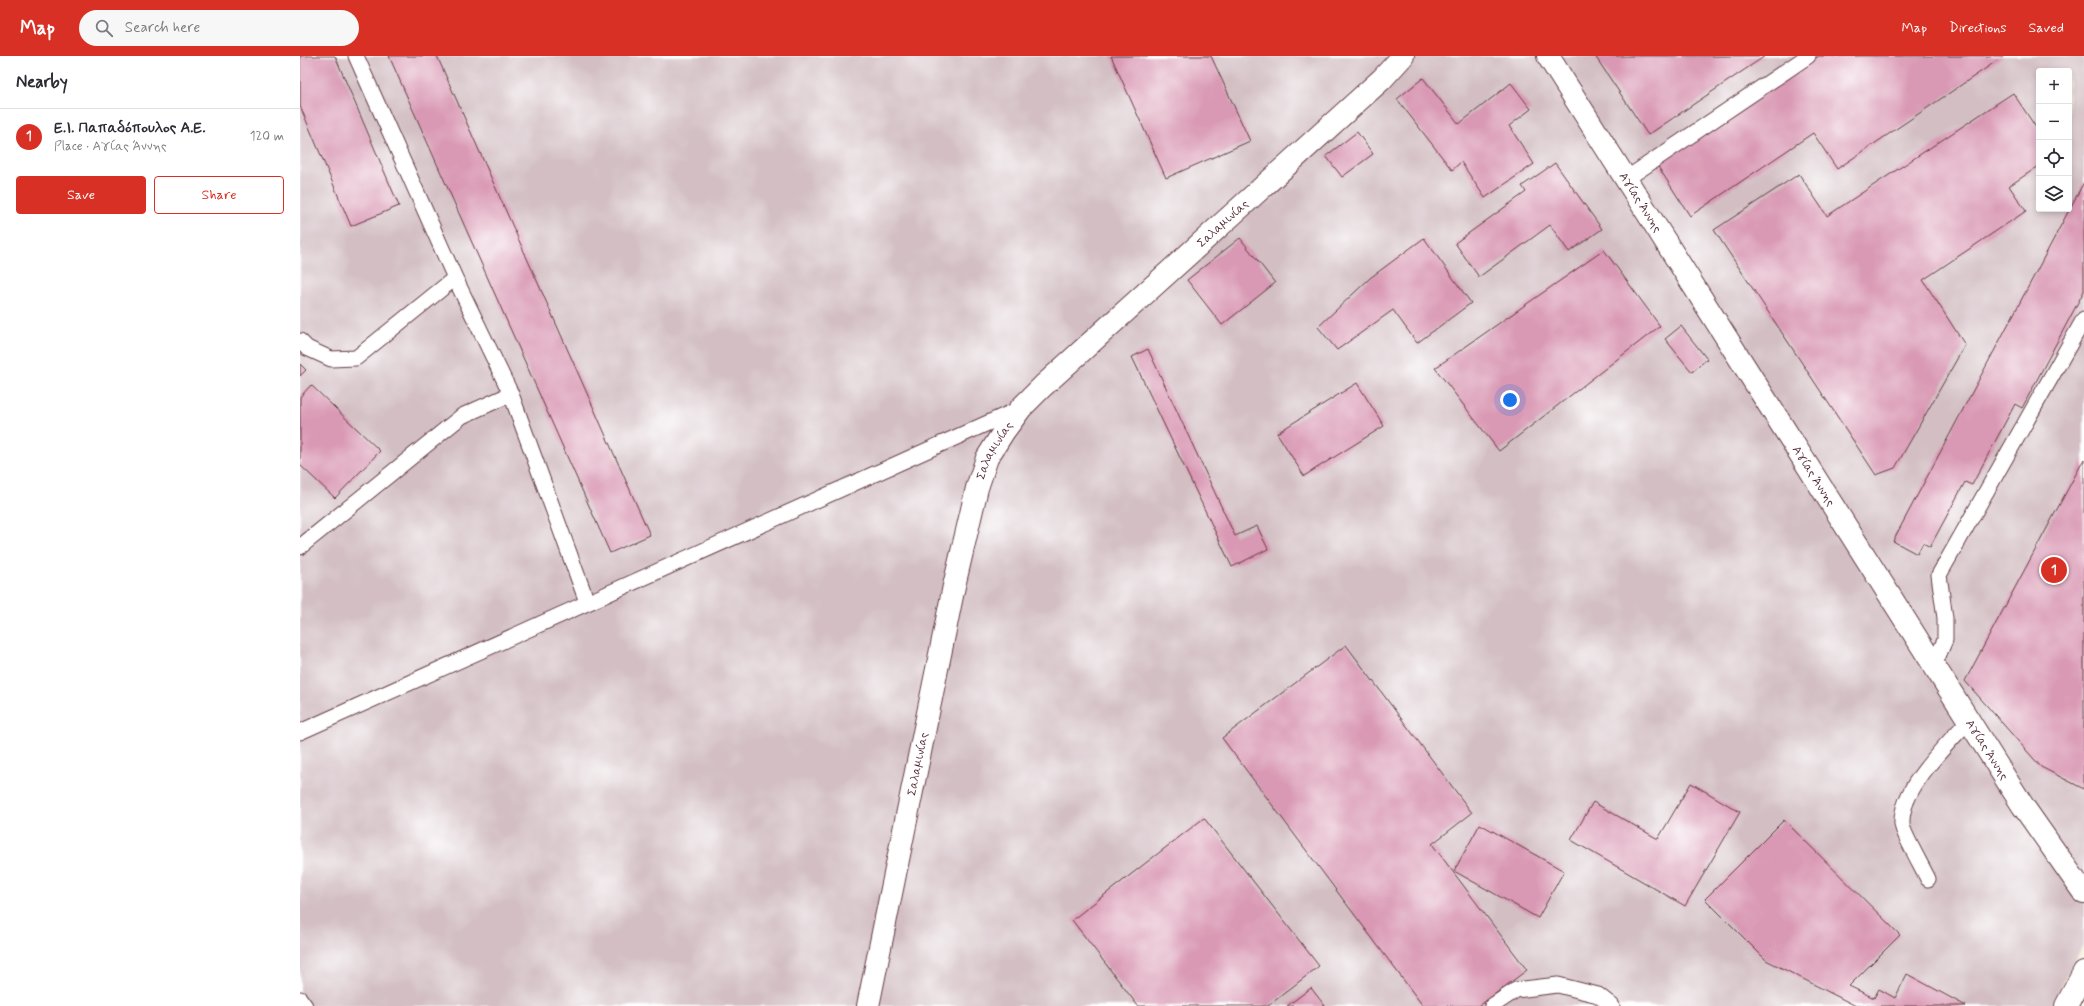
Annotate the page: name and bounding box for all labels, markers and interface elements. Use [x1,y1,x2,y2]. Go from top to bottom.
search box [79,10,359,46]
text: Map [20,16,55,41]
icon: search [93,17,115,39]
text: Search here [125,18,200,38]
text: Map [1901,19,1927,37]
text: Directions [1949,19,2007,37]
text: Saved [2029,19,2064,37]
map controls [2036,68,2072,212]
button: + [2036,68,2072,104]
text: Nearby [16,71,68,93]
button: − [2036,104,2072,140]
text: Ε.Ι. Παπαδόπουλος Α.Ε. [54,118,206,138]
text: 1 [26,128,32,145]
text: 120 m [250,128,284,145]
text: Place · Αγίας Άννης [54,138,167,155]
button: locate [2036,140,2072,176]
street label: Αγίας Άννης [1615,170,1665,236]
button: Save [16,176,146,214]
button: Share [154,176,284,214]
button: layers [2036,176,2072,212]
street label: Σαλαμινίας [1194,197,1252,251]
your location [1500,390,1520,410]
street label: Σαλαμινίας [973,419,1017,482]
street label: Αγίας Άννης [1788,443,1838,510]
pin: 1 [2041,555,2067,585]
street label: Αγίας Άννης [1961,717,2011,783]
street label: Σαλαμινίας [904,731,933,797]

